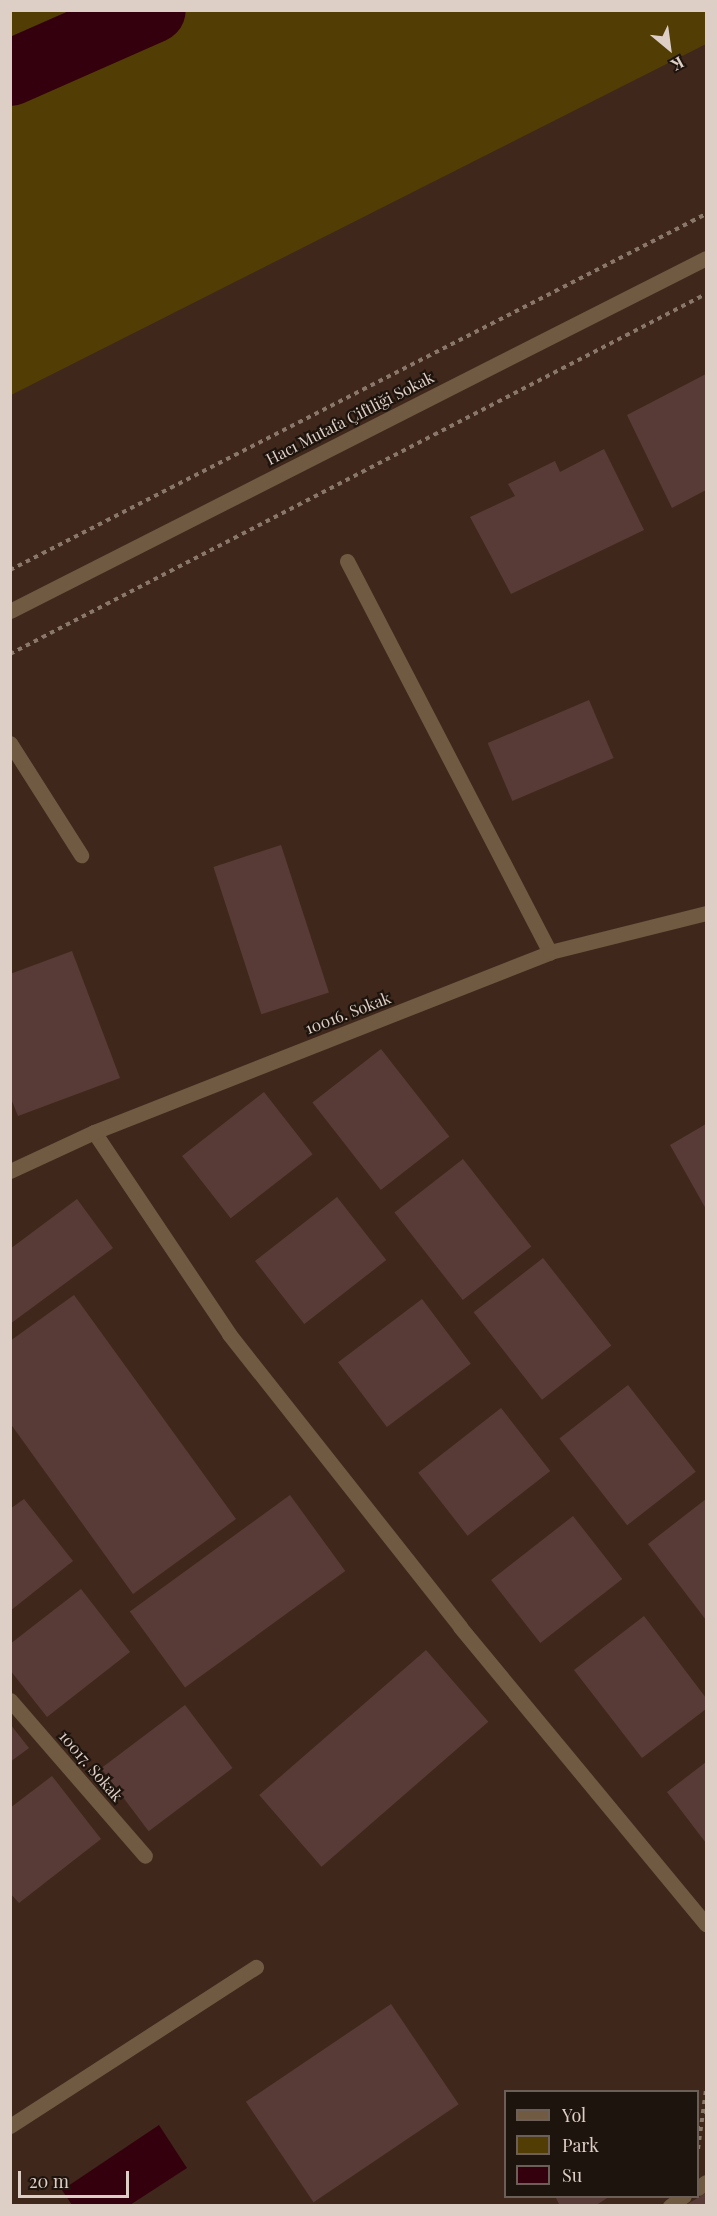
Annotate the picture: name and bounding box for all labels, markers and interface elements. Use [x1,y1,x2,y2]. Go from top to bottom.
north arrow [639,18,699,78]
text: K [668,52,688,76]
street label: Hacı Mutafa Çiftliği Sokak [263,367,437,469]
street label: 10016. Sokak [303,988,393,1038]
street label: 10017. Sokak [55,1727,127,1805]
legend [504,2090,699,2198]
text: Yol [562,2103,586,2127]
text: Park [562,2133,599,2157]
scale bar [21,2159,132,2197]
text: Su [562,2163,582,2187]
text: 20 m [29,2169,69,2193]

